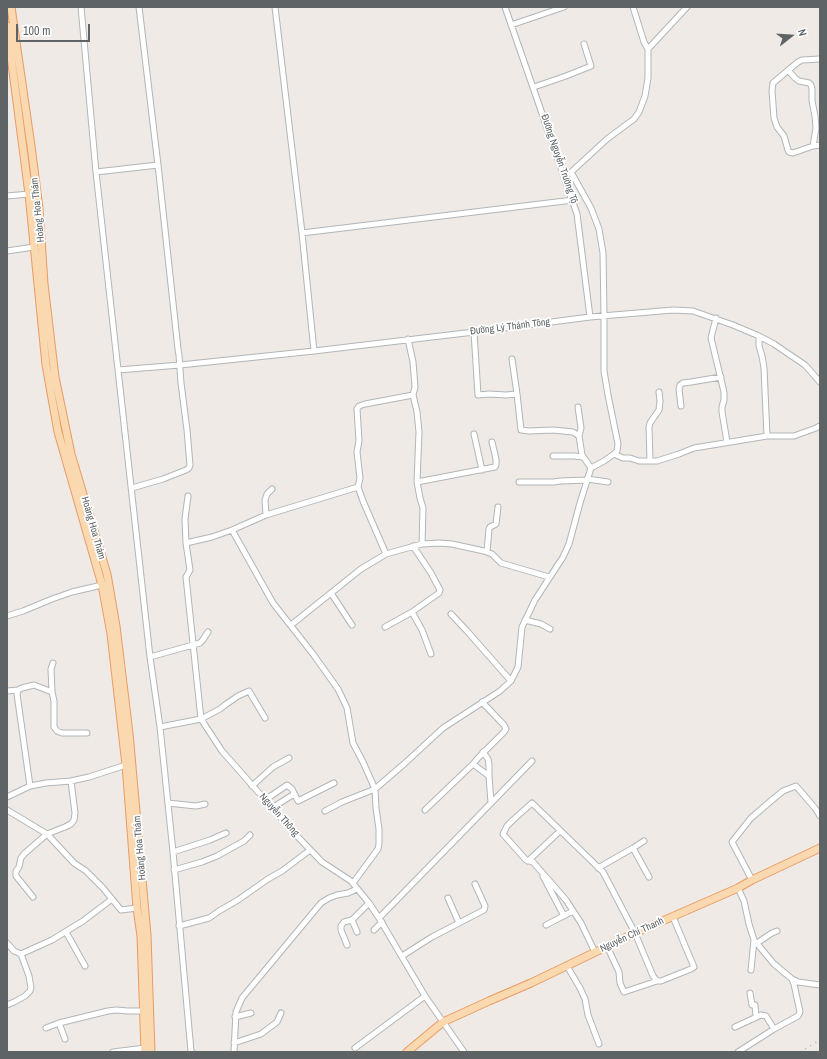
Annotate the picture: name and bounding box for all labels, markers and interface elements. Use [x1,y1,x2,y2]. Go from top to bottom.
scale bar [18,16,92,42]
north arrow [771,16,811,56]
text: 100 m [23,23,50,39]
text: N [795,27,810,38]
street label: Đường Nguyễn Trường Tộ [538,113,580,205]
street label: Hoàng Hoa Thám [29,177,47,243]
street label: Đường Lý Thánh Tông [469,316,551,338]
street label: Hoàng Hoa Thám [78,495,108,561]
street label: Nguyễn Thông [257,791,301,839]
street label: Hoàng Hoa Thám [131,815,149,881]
street label: Nguyễn Chí Thanh [598,915,666,955]

